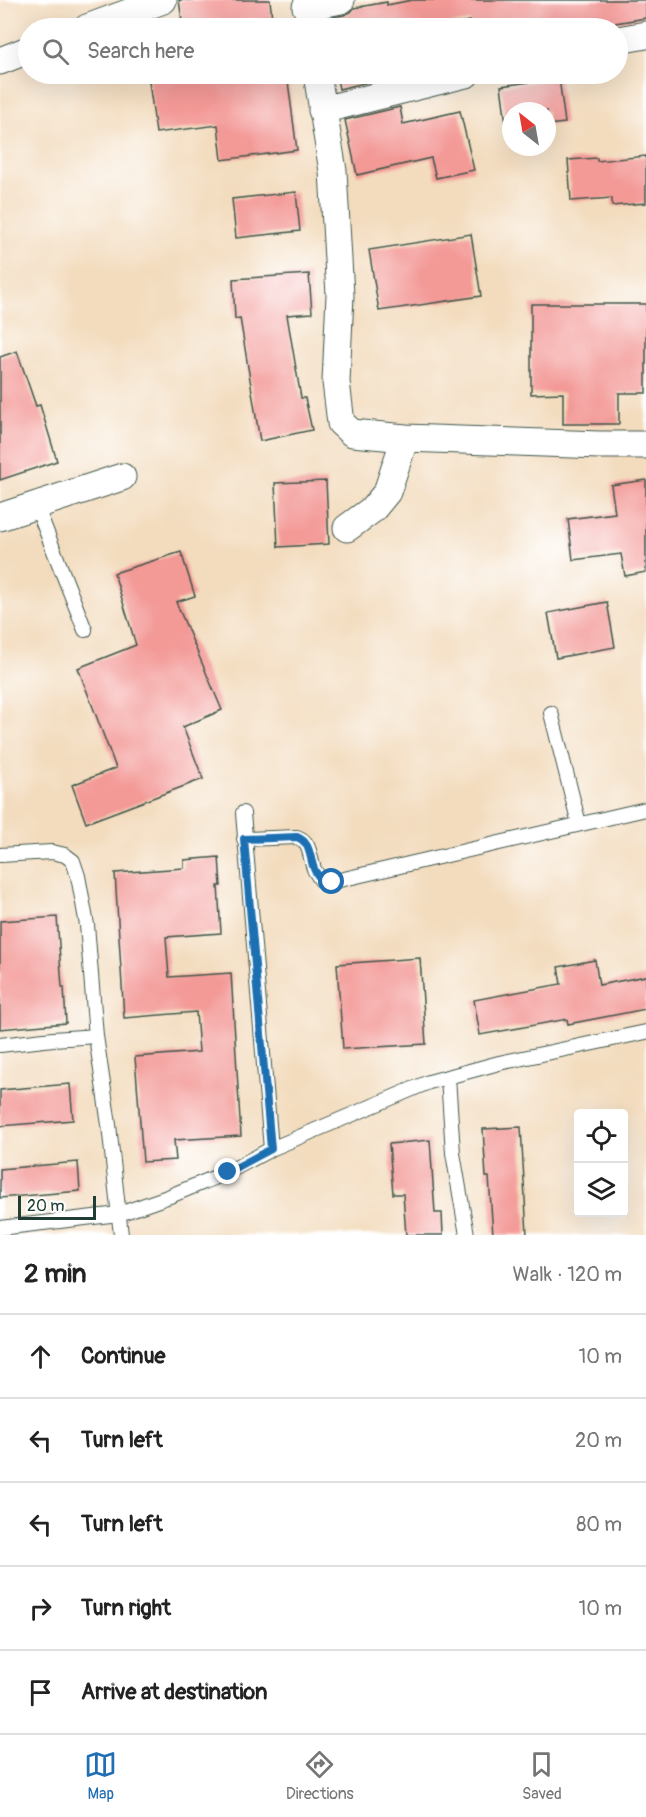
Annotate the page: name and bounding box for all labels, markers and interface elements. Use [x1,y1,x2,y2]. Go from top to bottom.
search box [18,18,628,84]
icon: search [39,35,72,68]
text: Search here [87,37,194,65]
north arrow [502,102,556,156]
route start [318,868,344,894]
map controls [574,1109,628,1217]
button: locate [574,1109,628,1163]
route end [214,1158,240,1184]
button: layers [574,1163,628,1217]
scale bar [18,1193,96,1220]
text: 20 m [27,1196,65,1216]
text: 2 min [24,1258,86,1290]
text: Walk · 120 m [513,1262,622,1287]
icon: ahead [24,1340,57,1373]
text: Continue [81,1342,165,1370]
text: 10 m [578,1344,622,1369]
icon: left [24,1424,57,1457]
text: Turn left [81,1426,163,1454]
text: 20 m [575,1428,622,1453]
icon: left [24,1508,57,1541]
text: Turn left [81,1510,163,1538]
text: 80 m [576,1512,622,1537]
icon: right [24,1592,57,1625]
text: Turn right [81,1594,171,1622]
text: 10 m [578,1596,622,1621]
icon: arrive [24,1676,57,1709]
text: Arrive at destination [81,1678,267,1706]
tab: Map [84,1748,117,1804]
tab: Directions [286,1748,354,1804]
tab: Saved [522,1748,562,1804]

